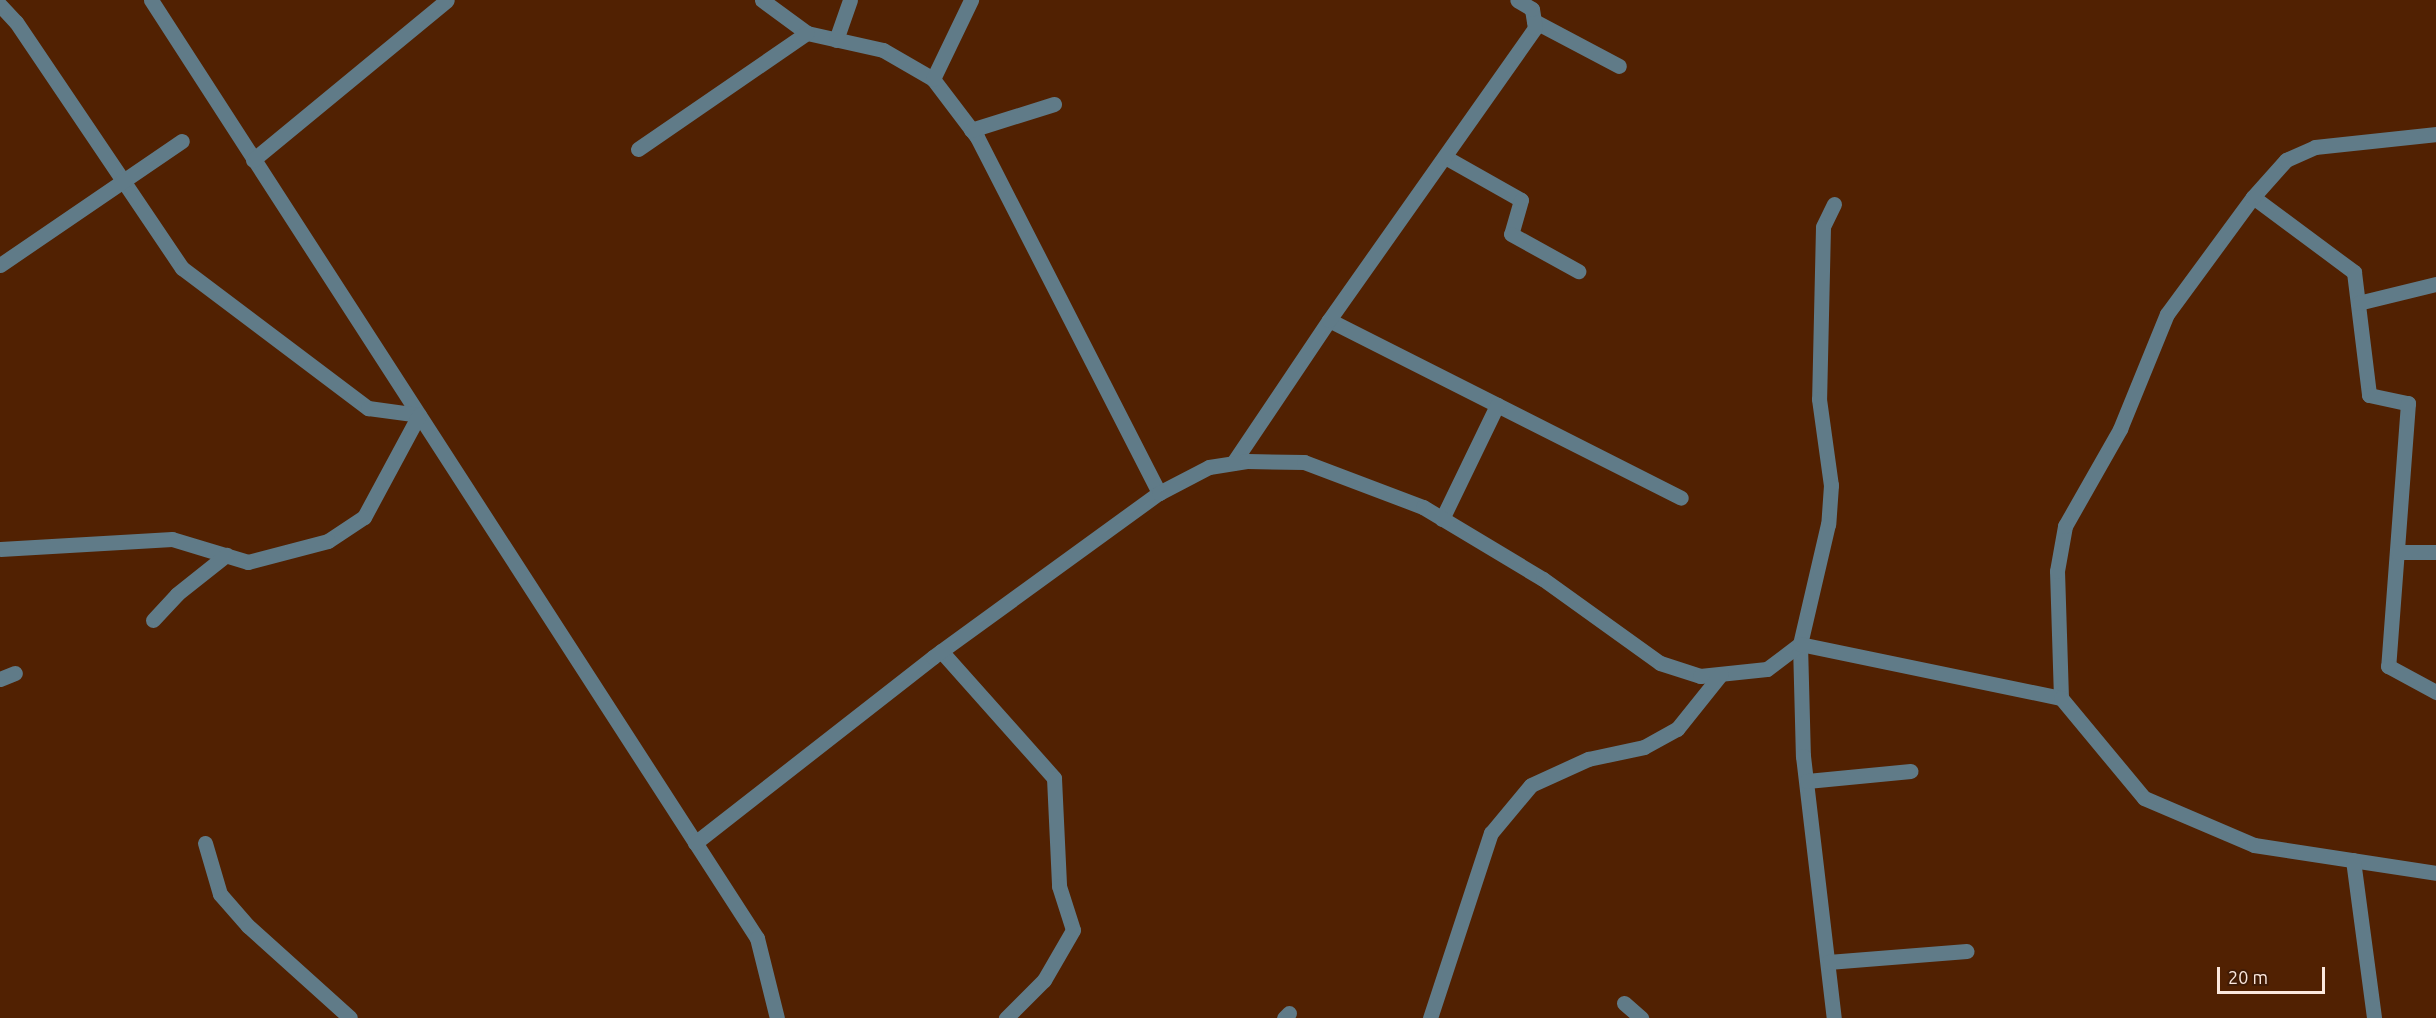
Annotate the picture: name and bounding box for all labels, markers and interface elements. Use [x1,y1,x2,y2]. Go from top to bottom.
scale bar [2220,955,2328,993]
text: 20 m [2228,967,2268,987]

